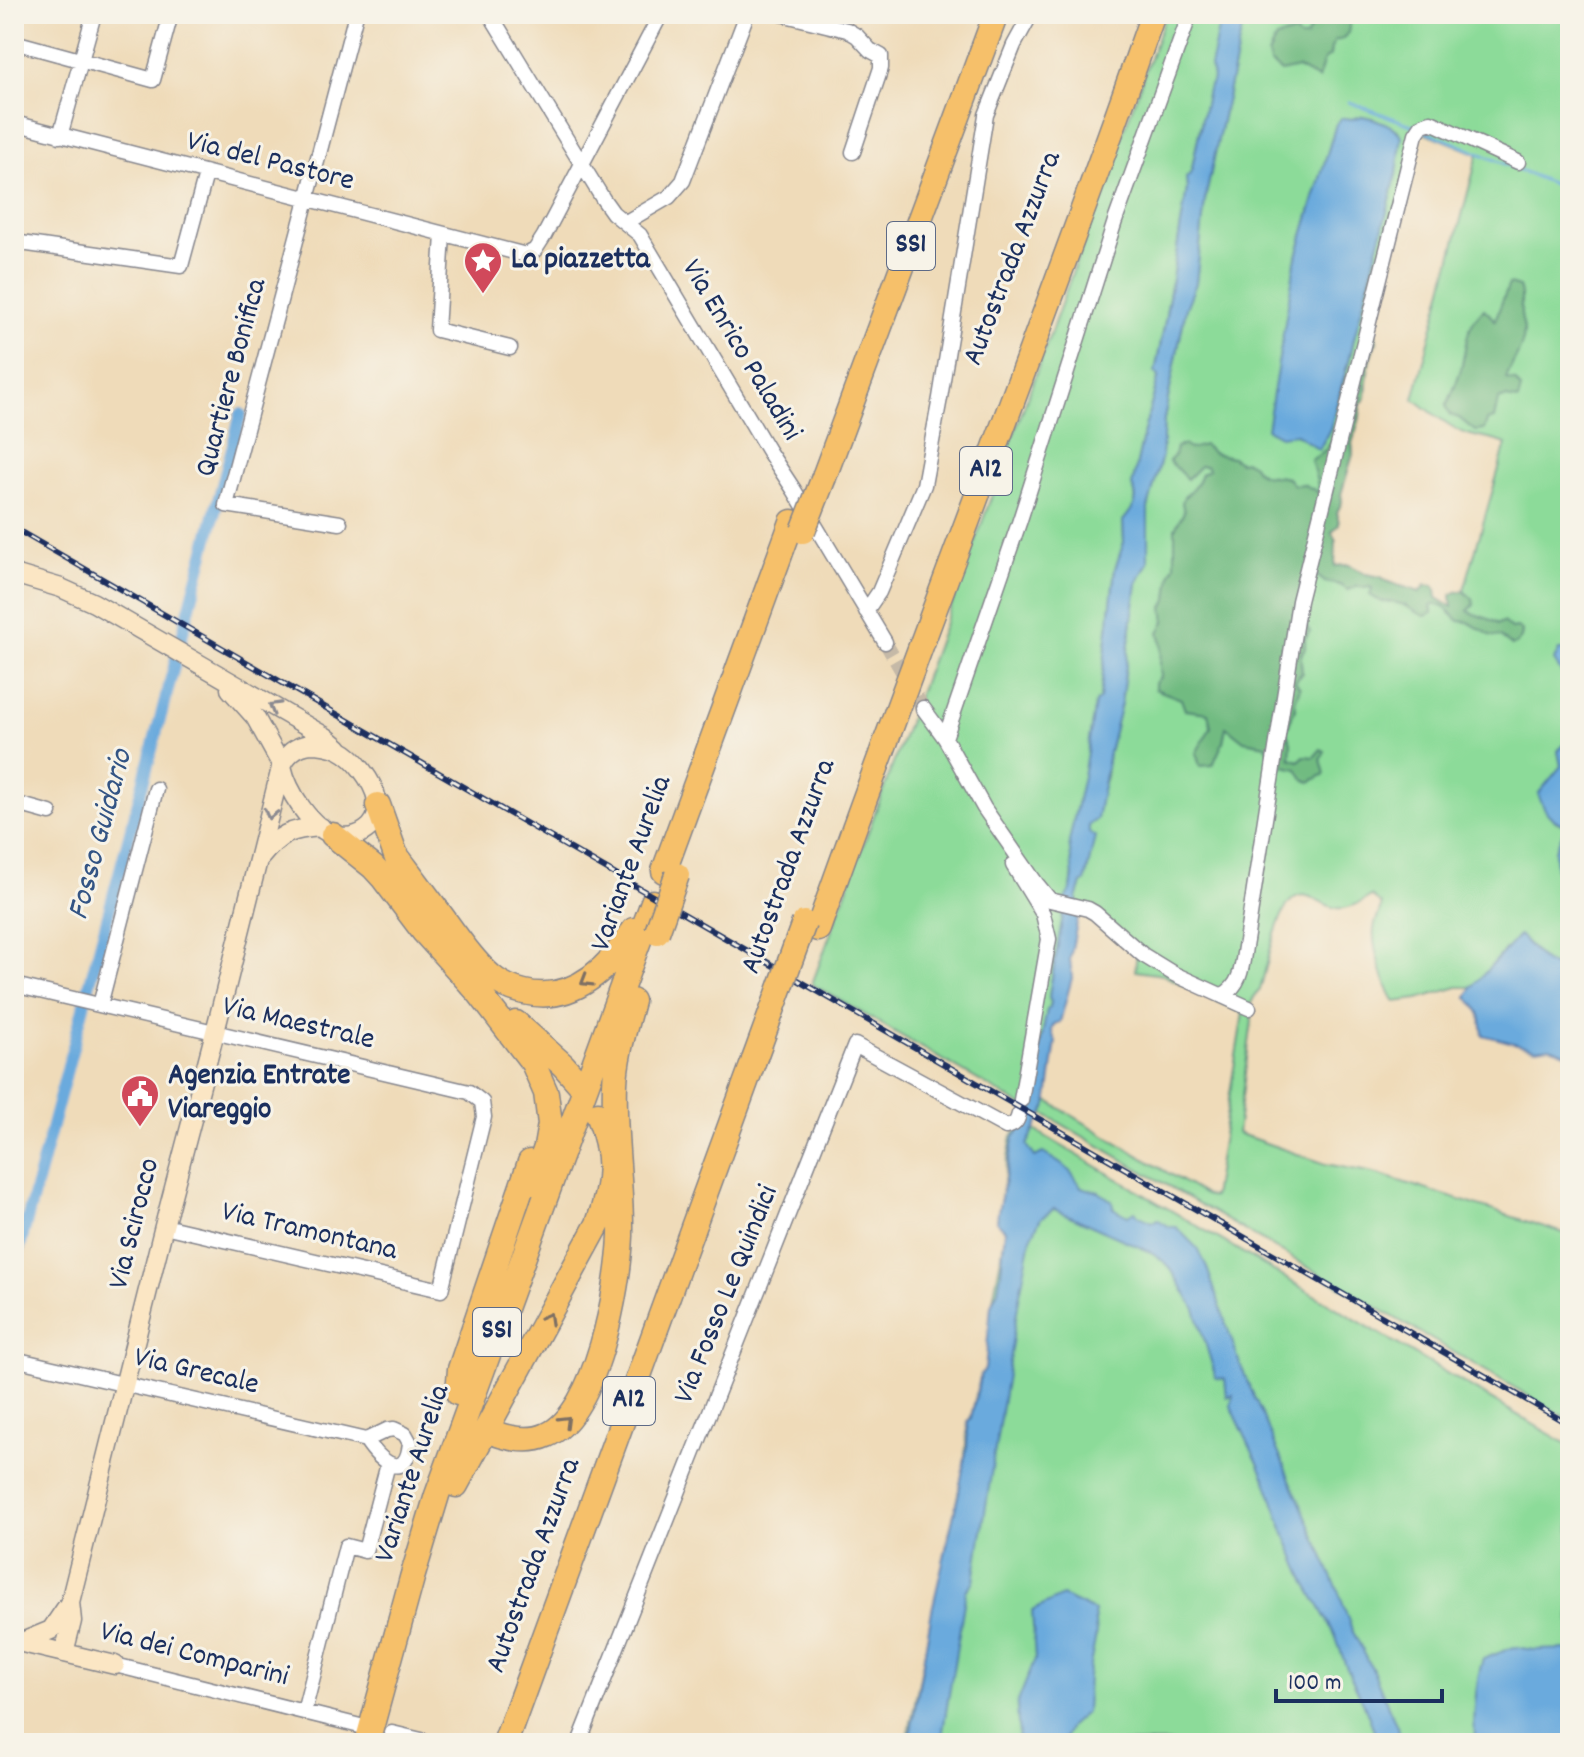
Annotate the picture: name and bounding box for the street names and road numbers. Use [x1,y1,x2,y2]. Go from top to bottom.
street label: Via del Pastore [182,121,358,205]
street label: Autostrada Azzurra [953,145,1075,372]
road number: SS1 [887,222,935,270]
street label: Via Enrico Paladini [669,252,811,450]
street label: Quartiere Bonifica [186,273,280,482]
road number: A12 [960,447,1012,495]
street label: Autostrada Azzurra [731,753,849,981]
street label: Variante Aurelia [581,769,685,958]
street label: Via Maestrale [218,987,378,1063]
street label: Via Scirocco [99,1154,173,1294]
street label: Via Fosso Le Quindici [665,1179,791,1411]
street label: Via Tramontana [217,1192,402,1274]
road number: SS1 [473,1308,521,1356]
street label: Via Grecale [129,1338,263,1408]
road number: A12 [603,1377,655,1425]
street label: Variante Aurelia [365,1379,463,1568]
street label: Autostrada Azzurra [476,1452,594,1680]
street label: Via dei Comparini [95,1612,293,1700]

